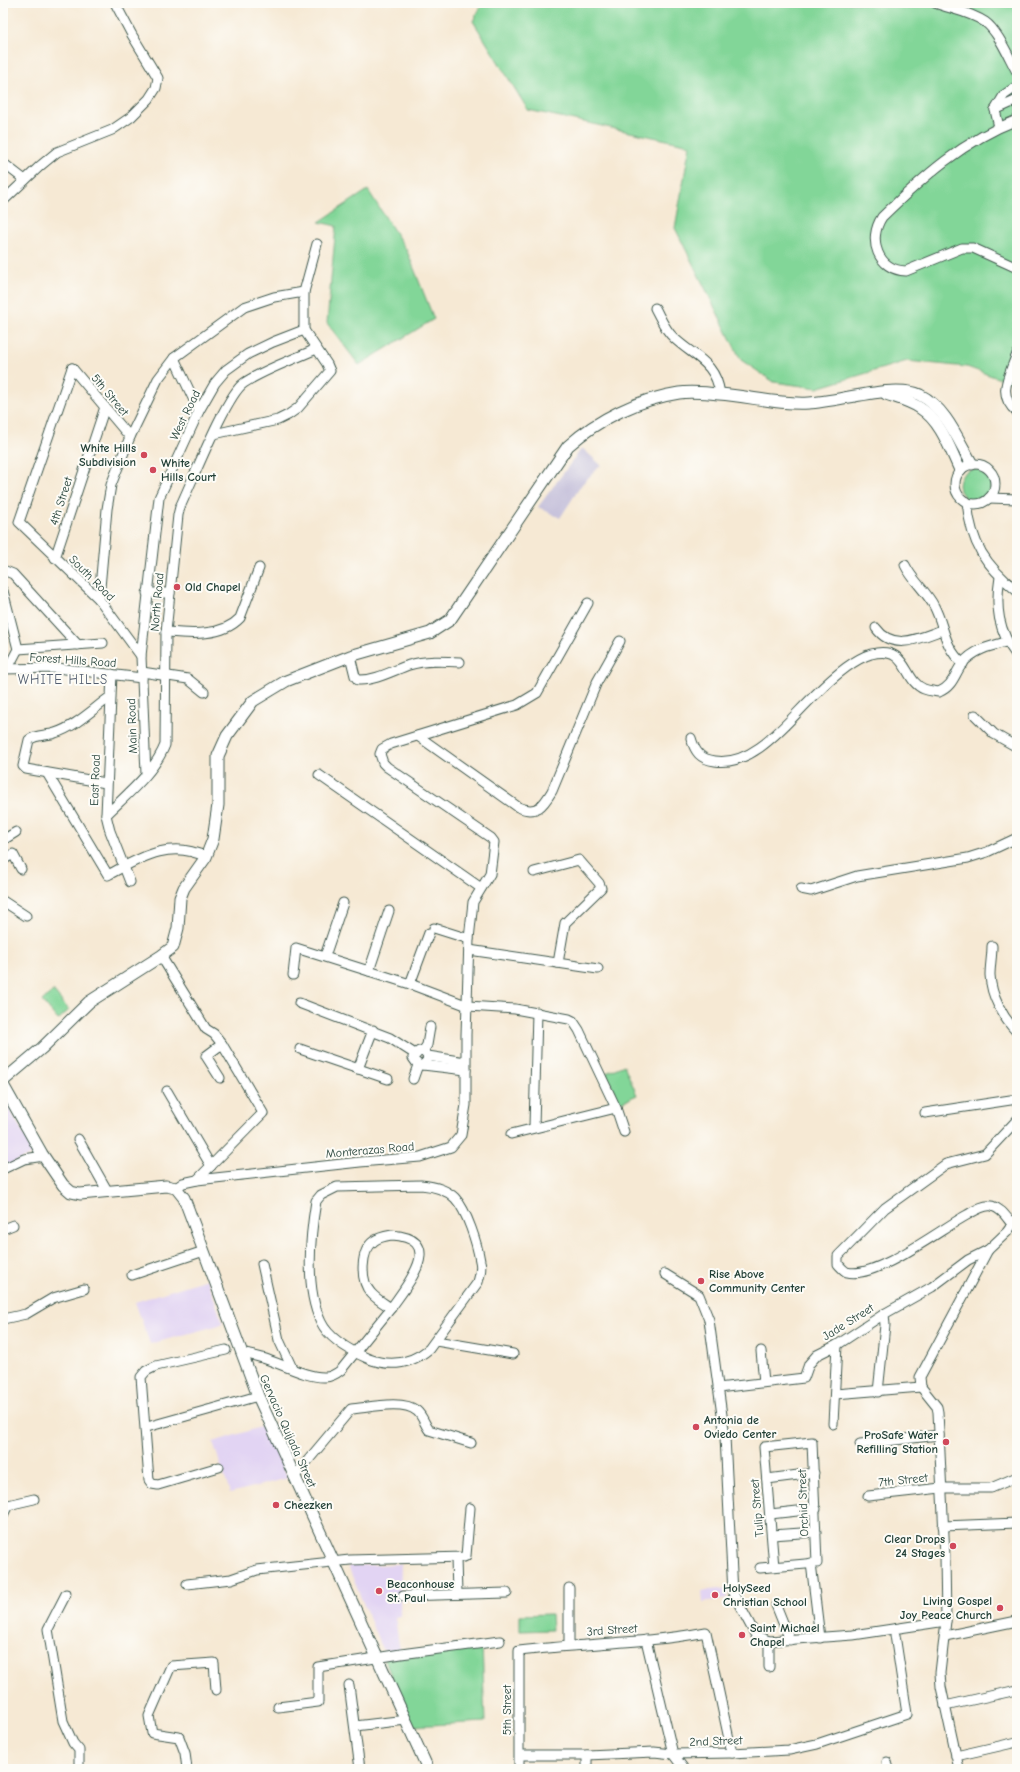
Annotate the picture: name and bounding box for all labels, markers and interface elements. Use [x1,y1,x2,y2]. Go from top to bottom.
street label: 5th Street [88,371,132,419]
street label: West Road [167,388,203,442]
place label: White Hills Subdivision [79,441,136,469]
marker: White Hills Subdivision [139,450,149,460]
place label: White Hills Court [161,456,217,484]
marker: White Hills Court [148,465,158,475]
street label: 4th Street [47,475,76,527]
street label: South Road [66,552,118,604]
street label: North Road [147,572,167,632]
place label: Old Chapel [185,580,241,594]
marker: Old Chapel [172,582,182,592]
street label: Forest Hills Road [29,650,117,670]
district label: WHITE HILLS [18,672,108,687]
street label: Main Road [124,698,140,754]
street label: East Road [87,754,103,806]
street label: Monterazas Road [325,1139,415,1161]
place label: Rise Above Community Center [709,1267,805,1295]
marker: Rise Above Community Center [696,1276,706,1286]
street label: Jade Street [820,1300,877,1343]
street label: Gervacio Quijada Street [257,1372,319,1490]
place label: Antonia de Oviedo Center [704,1413,776,1441]
marker: Antonia de Oviedo Center [691,1422,701,1432]
place label: ProSafe Water Refilling Station [857,1428,938,1456]
marker: ProSafe Water Refilling Station [941,1437,951,1447]
street label: Orchid Street [795,1468,811,1537]
street label: 7th Street [878,1470,929,1490]
street label: Tulip Street [747,1478,767,1538]
place label: Cheezken [284,1498,333,1512]
marker: Cheezken [271,1500,281,1510]
place label: Clear Drops 24 Stages [884,1532,945,1560]
marker: Clear Drops 24 Stages [948,1541,958,1551]
place label: Beaconhouse St. Paul [387,1577,455,1605]
place label: HolySeed Christian School [723,1581,807,1609]
marker: Beaconhouse St. Paul [374,1586,384,1596]
marker: HolySeed Christian School [710,1590,720,1600]
place label: Living Gospel Joy Peace Church [900,1594,992,1622]
marker: Living Gospel Joy Peace Church [995,1603,1005,1613]
street label: 3rd Street [586,1621,638,1639]
place label: Saint Michael Chapel [750,1621,820,1649]
marker: Saint Michael Chapel [737,1630,747,1640]
street label: 5th Street [500,1684,514,1735]
street label: 2nd Street [689,1733,743,1749]

